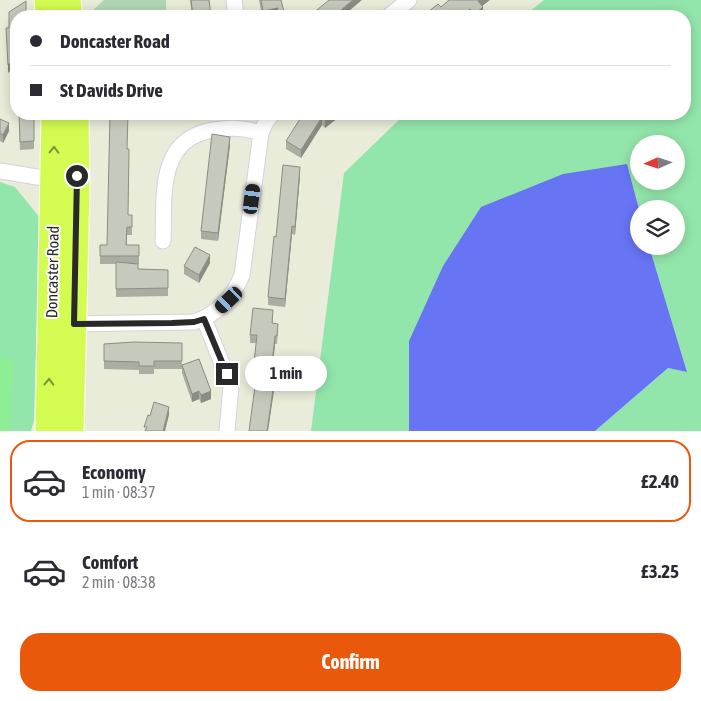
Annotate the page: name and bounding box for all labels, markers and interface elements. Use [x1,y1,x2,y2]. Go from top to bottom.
text: Doncaster Road [60,30,170,52]
text: St Davids Drive [60,79,163,101]
north arrow [630,135,685,190]
map controls [630,135,685,255]
one-way arrow [49,146,59,154]
route start [66,165,88,187]
car [242,183,261,215]
button: layers [630,200,685,255]
street label: Doncaster Road [42,226,62,318]
car [212,284,245,316]
callout: 1 min [244,356,327,392]
route end [216,363,238,385]
text: 1 min [270,364,302,382]
one-way arrow [44,378,54,386]
icon: car [22,459,67,504]
text: Economy [82,461,146,483]
text: £2.40 [641,470,679,492]
text: 1 min · 08:37 [82,483,155,501]
icon: car [22,549,67,594]
text: Comfort [82,551,138,573]
text: £3.25 [641,560,679,582]
text: 2 min · 08:38 [82,573,155,591]
button: Confirm [20,633,681,691]

